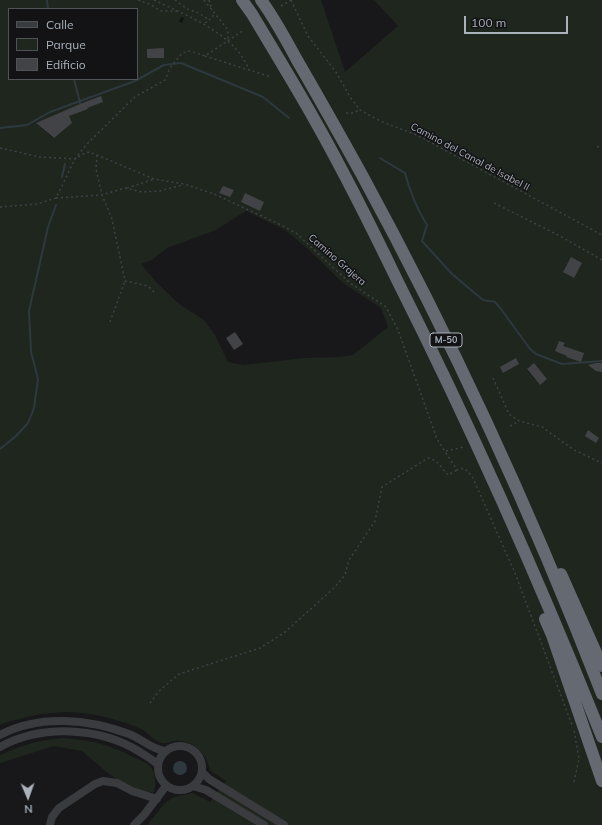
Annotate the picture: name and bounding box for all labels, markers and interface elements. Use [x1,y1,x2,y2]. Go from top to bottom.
legend [8,8,138,80]
scale bar [466,8,570,34]
text: 100 m [471,15,506,30]
text: Calle [46,17,73,32]
text: Parque [46,37,86,52]
text: Edificio [46,57,86,72]
street label: Camino del Canal de Isabel II [408,120,532,194]
street label: Camino Grajera [306,232,368,288]
road number: M-50 [430,333,462,347]
north arrow [8,777,48,817]
text: N [24,802,33,816]

